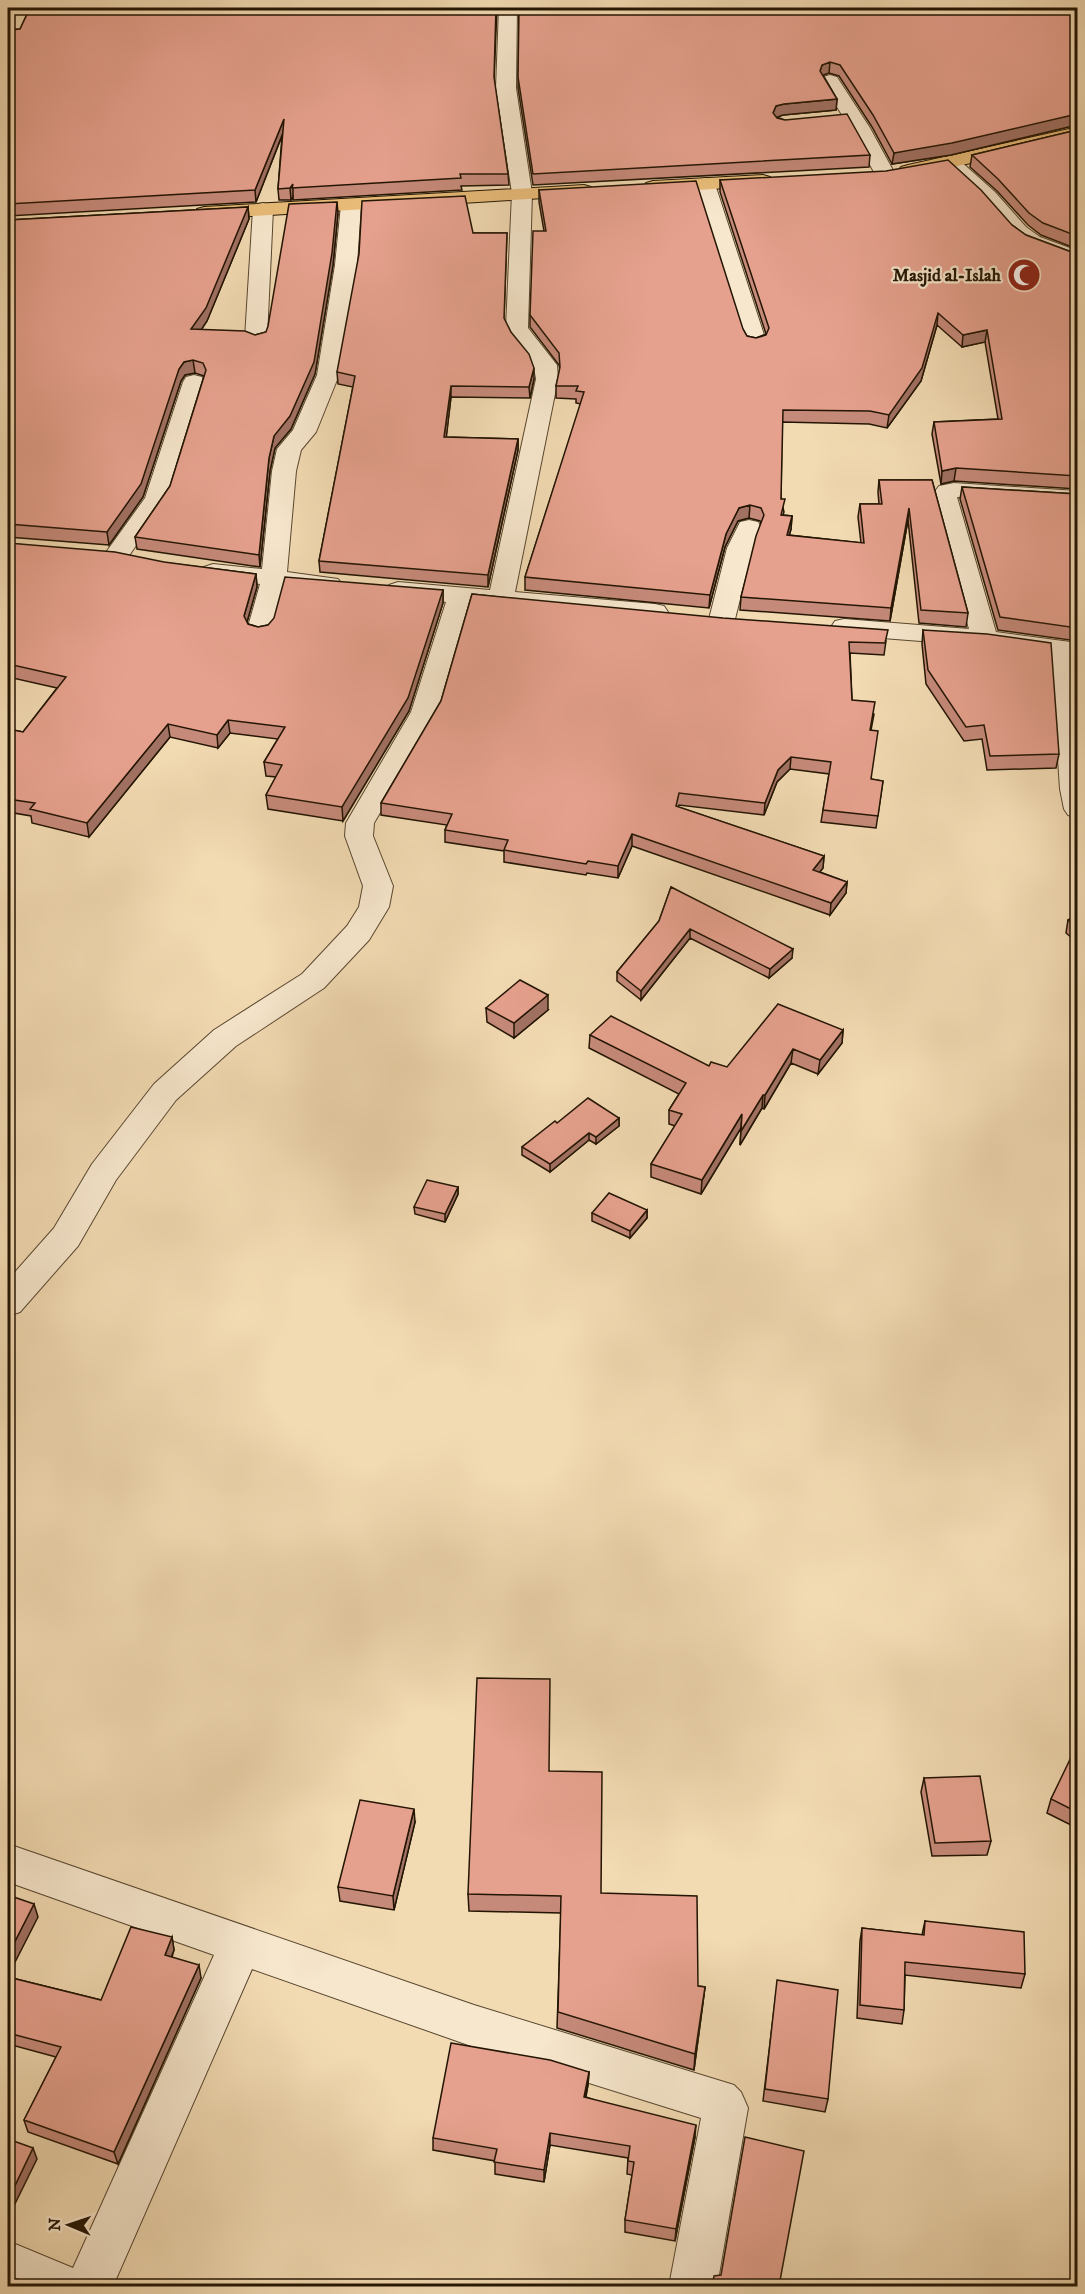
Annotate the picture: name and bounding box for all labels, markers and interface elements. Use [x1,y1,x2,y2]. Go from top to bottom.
mosque icon: Masjid al-Islah [1006,257,1042,293]
place label: Masjid al-Islah [893,265,1002,287]
north arrow [39,2195,99,2255]
text: N [45,2218,65,2231]

